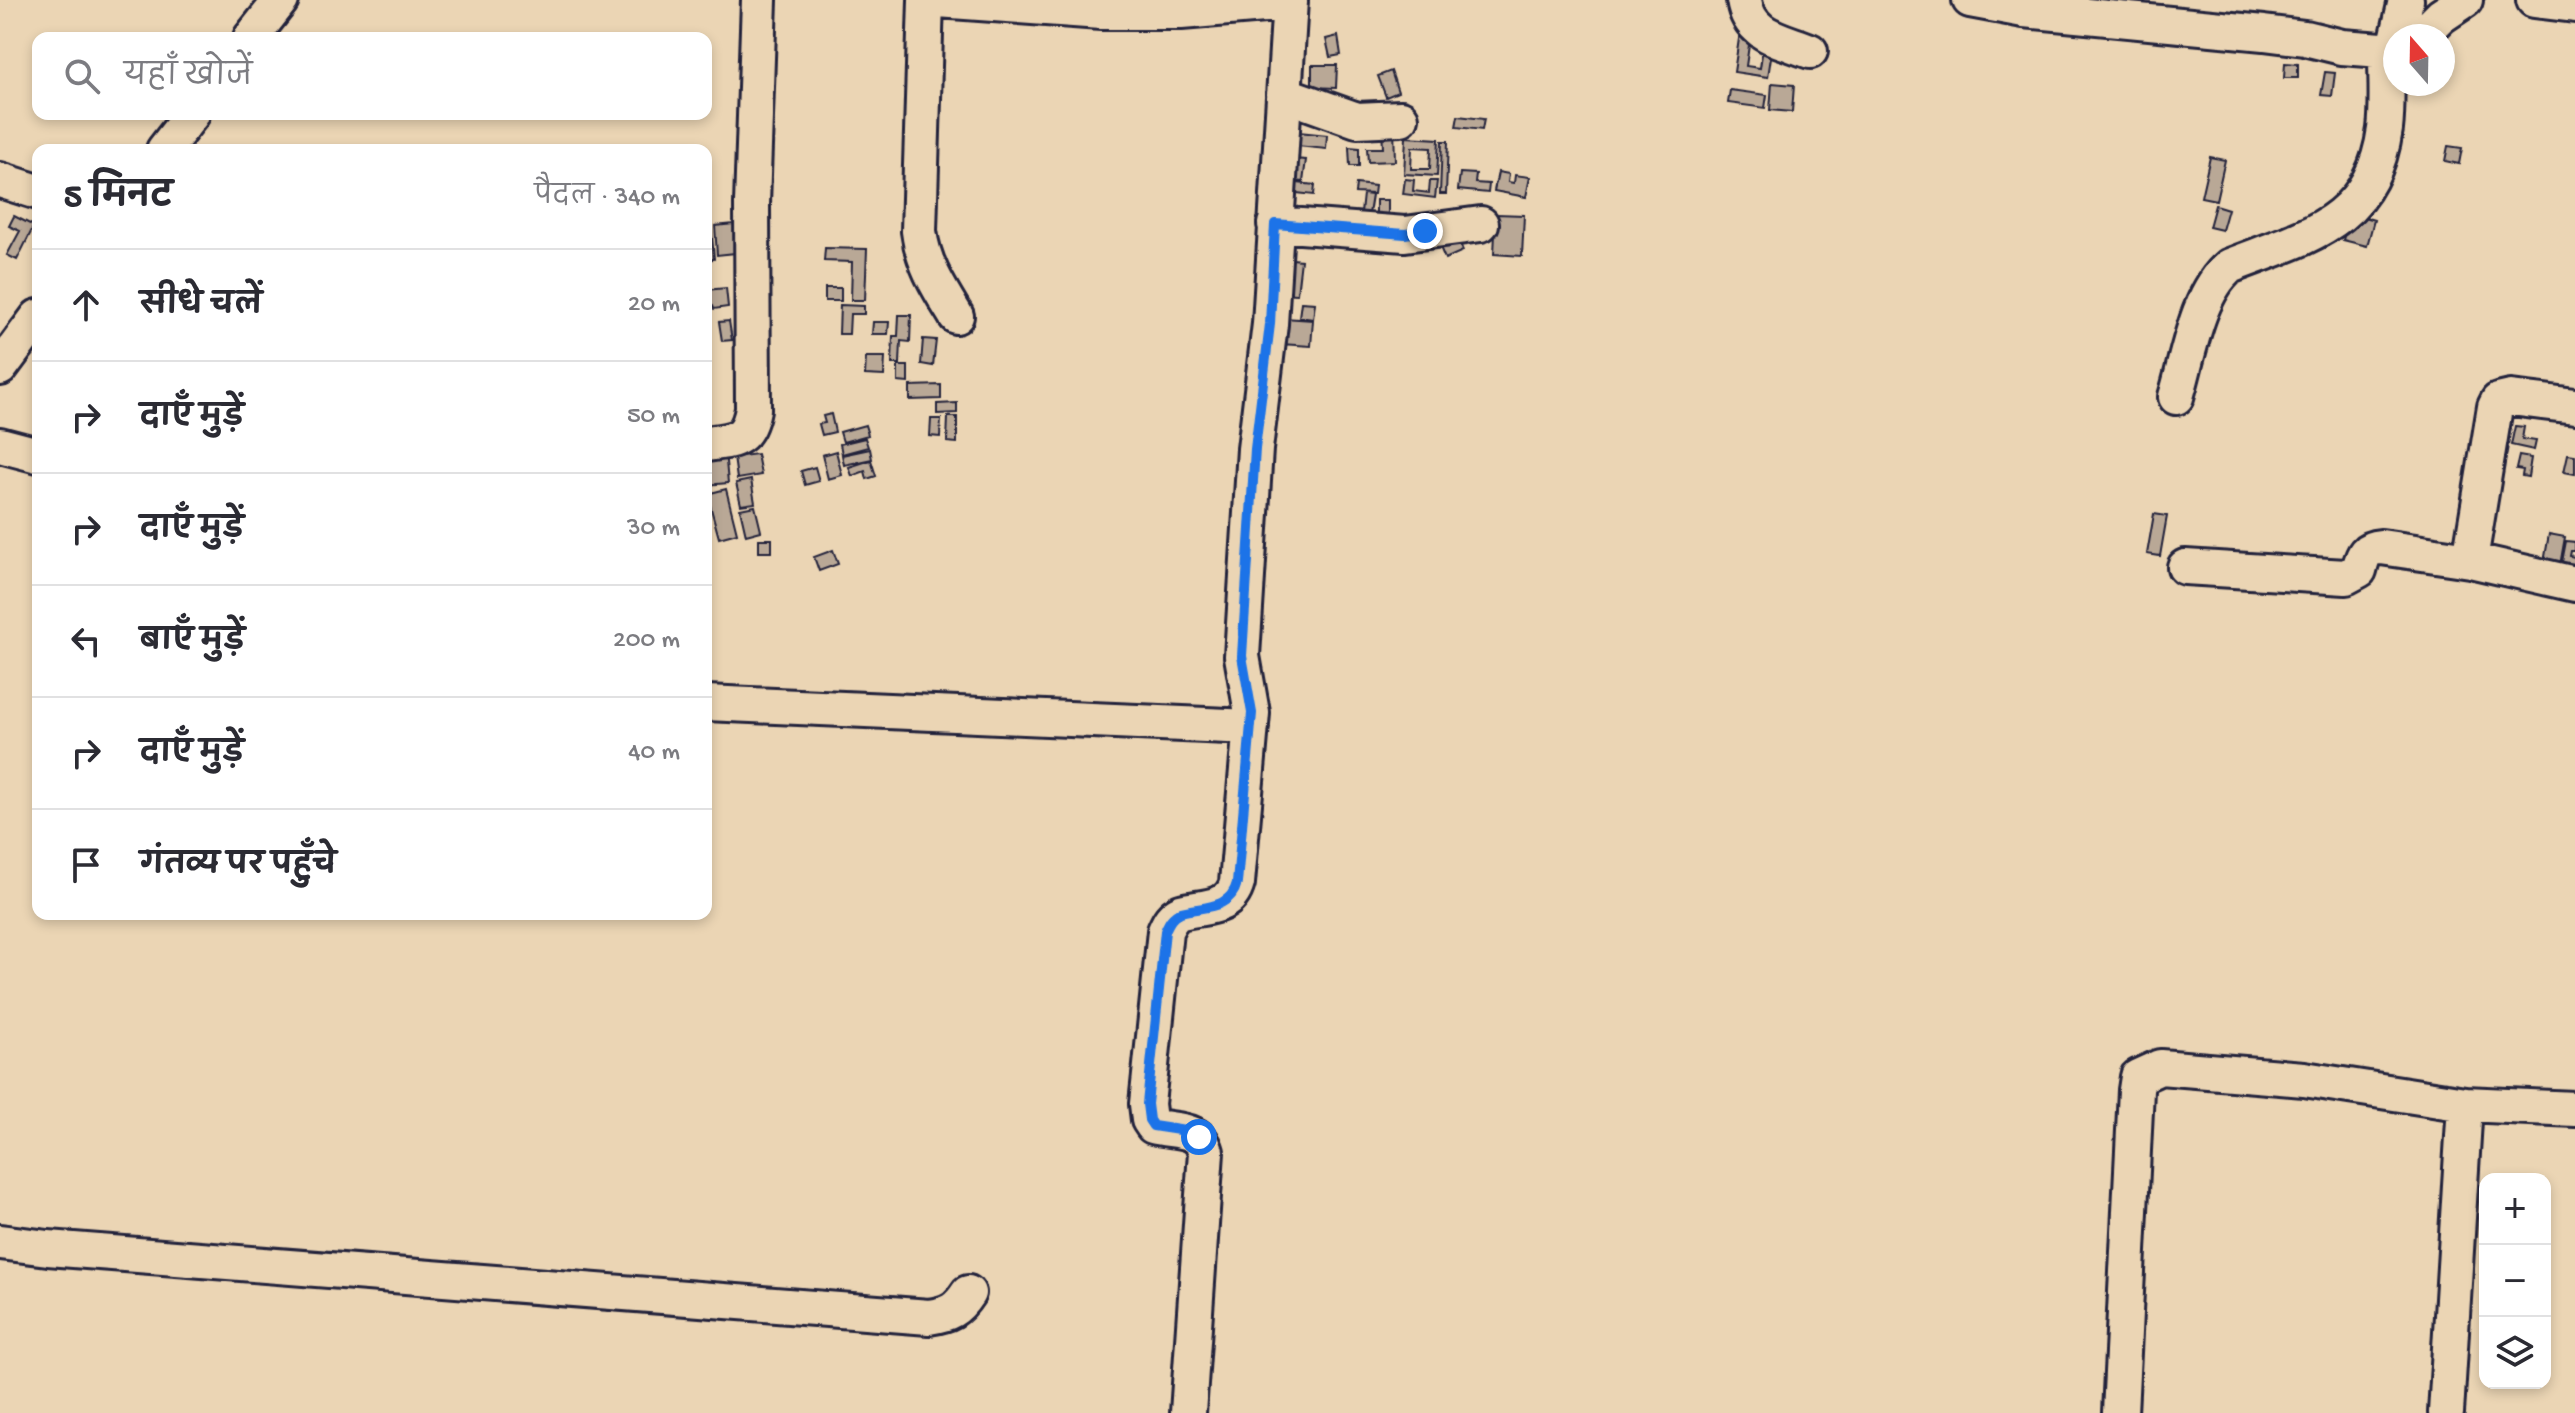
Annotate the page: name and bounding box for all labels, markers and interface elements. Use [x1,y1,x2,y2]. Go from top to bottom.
north arrow [2383,24,2455,96]
search box [32,32,712,120]
icon: search [60,54,104,98]
text: यहाँ खोजें [124,61,252,96]
text: 5 मिनट [64,179,172,219]
text: पैदल · 340 m [534,183,680,214]
route end [1407,213,1443,249]
icon: ahead [64,283,108,327]
text: सीधे चलें [140,290,262,325]
text: 20 m [628,290,680,321]
icon: right [64,395,108,439]
text: दाएँ मुड़ें [140,402,244,437]
text: 50 m [627,402,680,433]
icon: right [64,507,108,551]
text: दाएँ मुड़ें [140,514,244,549]
text: 30 m [627,514,680,545]
icon: left [64,619,108,663]
text: बाएँ मुड़ें [140,626,245,661]
text: 200 m [613,626,680,657]
icon: right [64,731,108,775]
text: दाएँ मुड़ें [140,738,244,773]
text: 40 m [628,738,680,769]
icon: arrive [64,843,108,887]
text: गंतव्य पर पहुँचे [140,850,337,885]
route start [1181,1119,1217,1155]
map controls [2479,1173,2551,1389]
button: + [2479,1173,2551,1245]
button: − [2479,1245,2551,1317]
button: layers [2479,1317,2551,1389]

